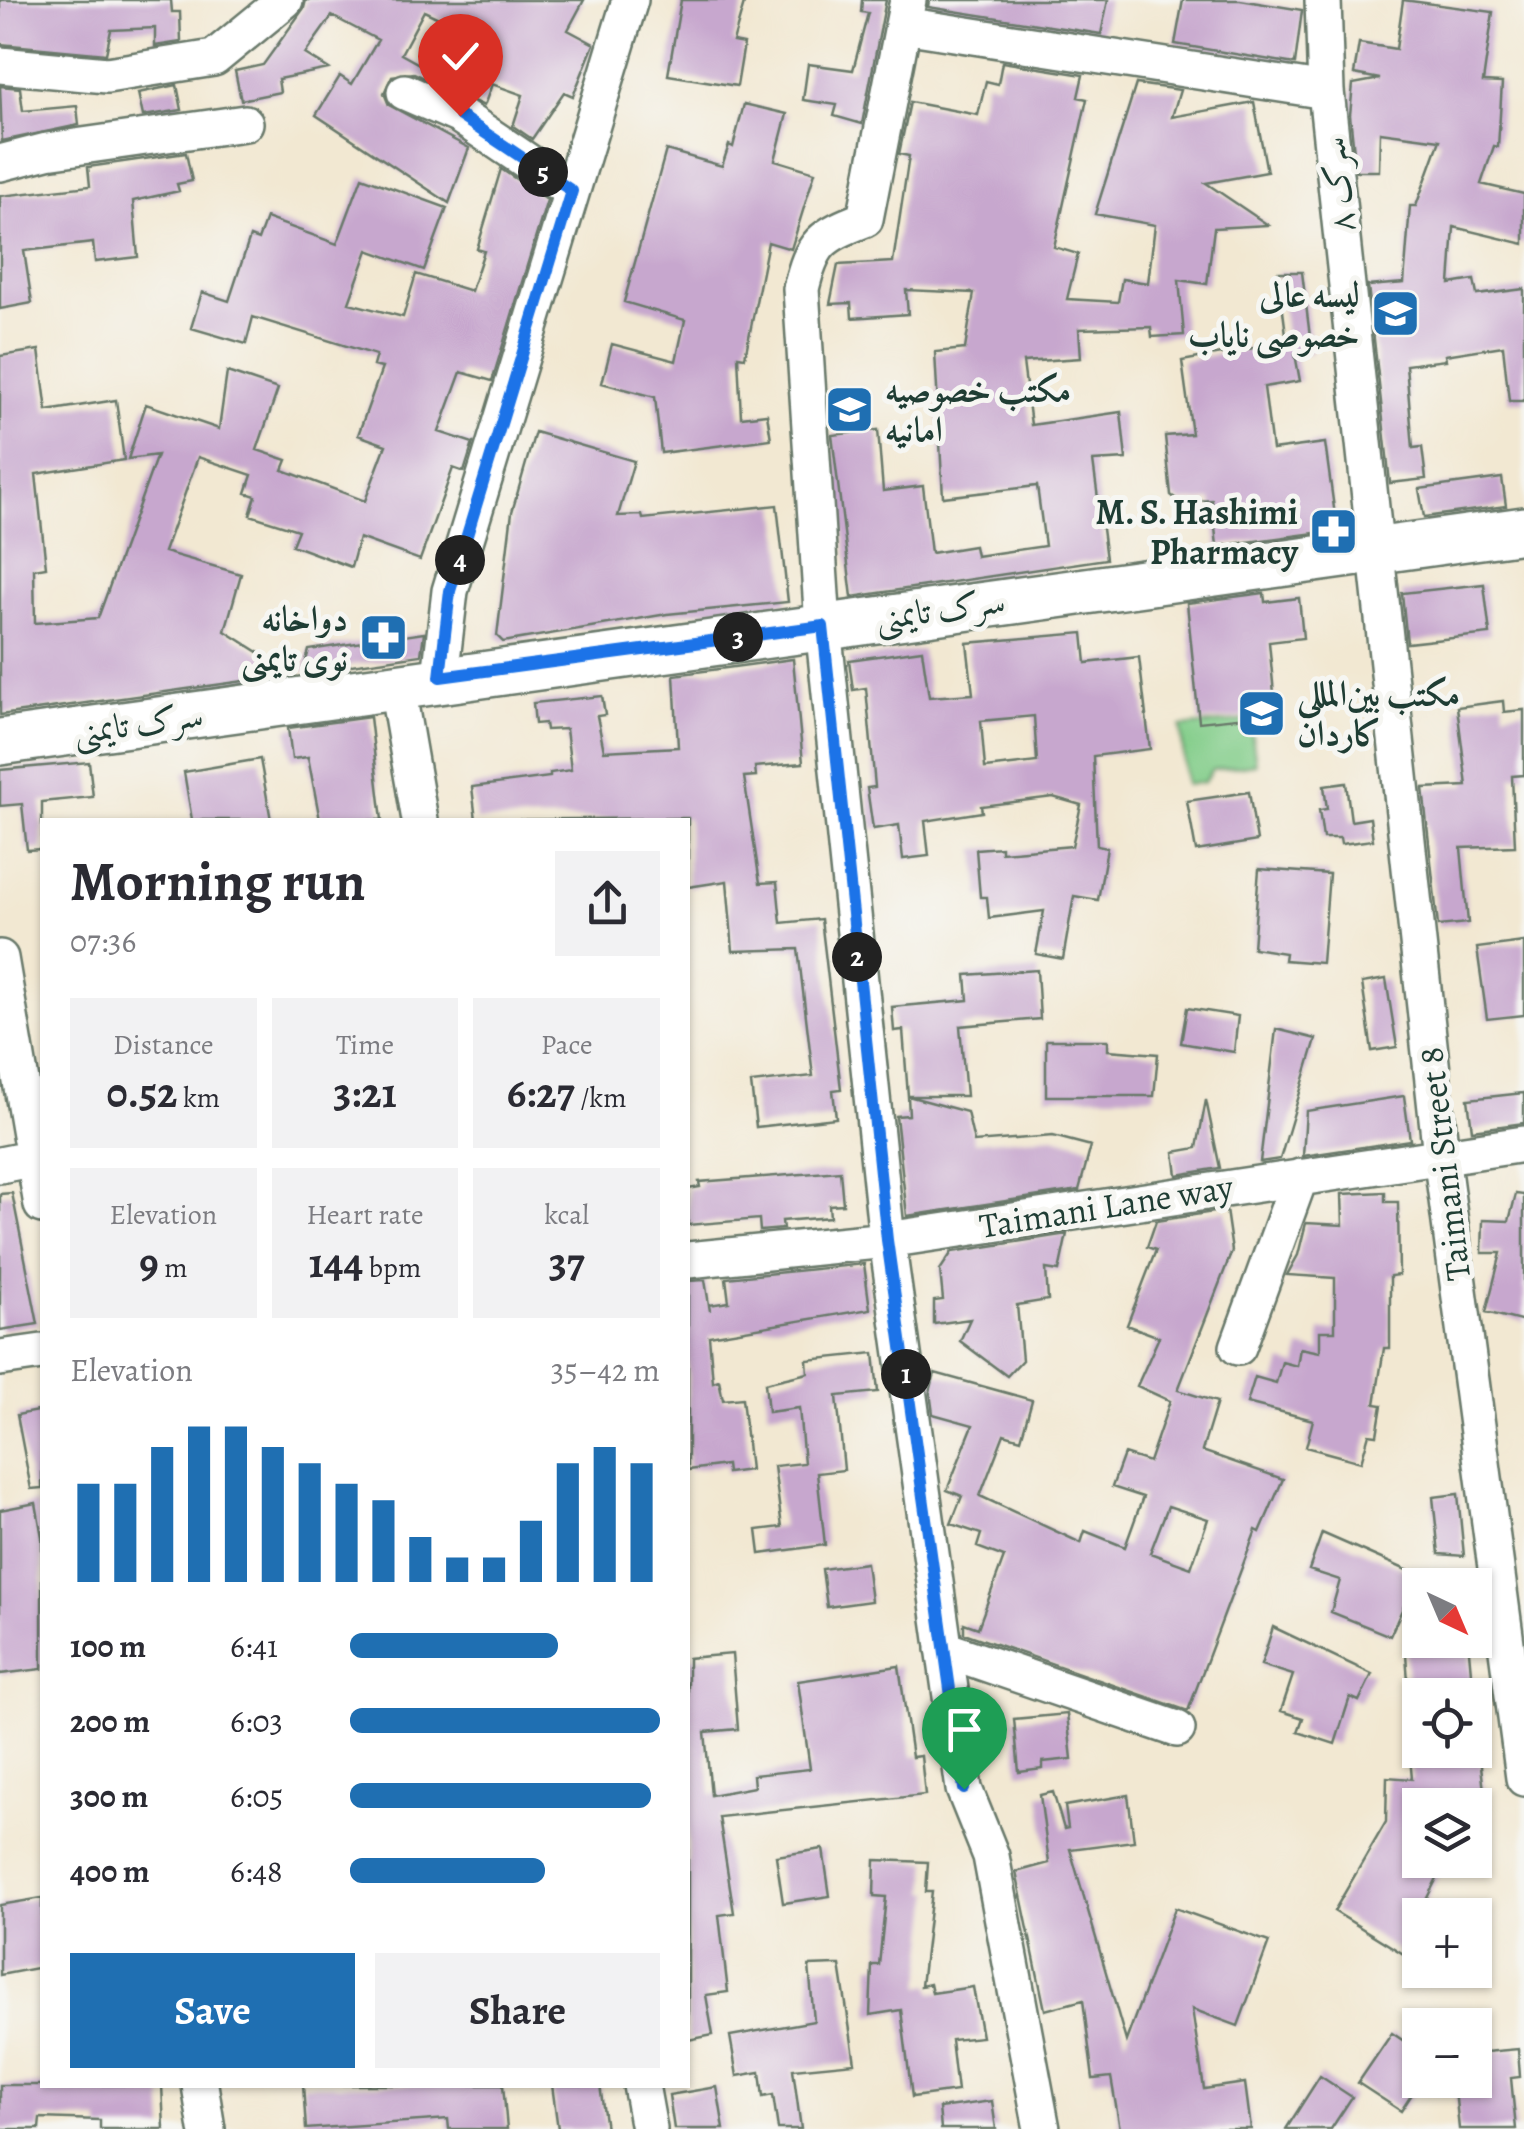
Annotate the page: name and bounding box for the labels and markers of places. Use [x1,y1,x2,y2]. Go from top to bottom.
pin [418,14,503,117]
pin: 5 [518,147,568,197]
place label: لیسه عالی خصوصی نایاب [1188,270,1360,360]
school or university icon: لیسه عالی خصوصی نایاب [1369,288,1421,340]
place label: مکتب خصوصیه امانیه [885,365,1071,453]
school or university icon: مکتب خصوصیه امانیه [824,383,876,435]
place label: M. S. Hashimi Pharmacy [1095,488,1299,576]
pharmacy icon: M. S. Hashimi Pharmacy [1307,506,1359,558]
pin: 4 [435,535,485,585]
place label: دواخانه نوی تایمنی [241,594,348,683]
pharmacy icon: دواخانه نوی تایمنی [357,612,409,664]
pin: 3 [713,612,763,662]
place label: مکتب بین‌المللی کاردان [1296,669,1460,757]
school or university icon: مکتب بین‌المللی کاردان [1236,687,1288,739]
pin: 2 [832,932,882,982]
pin: 1 [881,1349,931,1399]
pin [922,1687,1007,1790]

